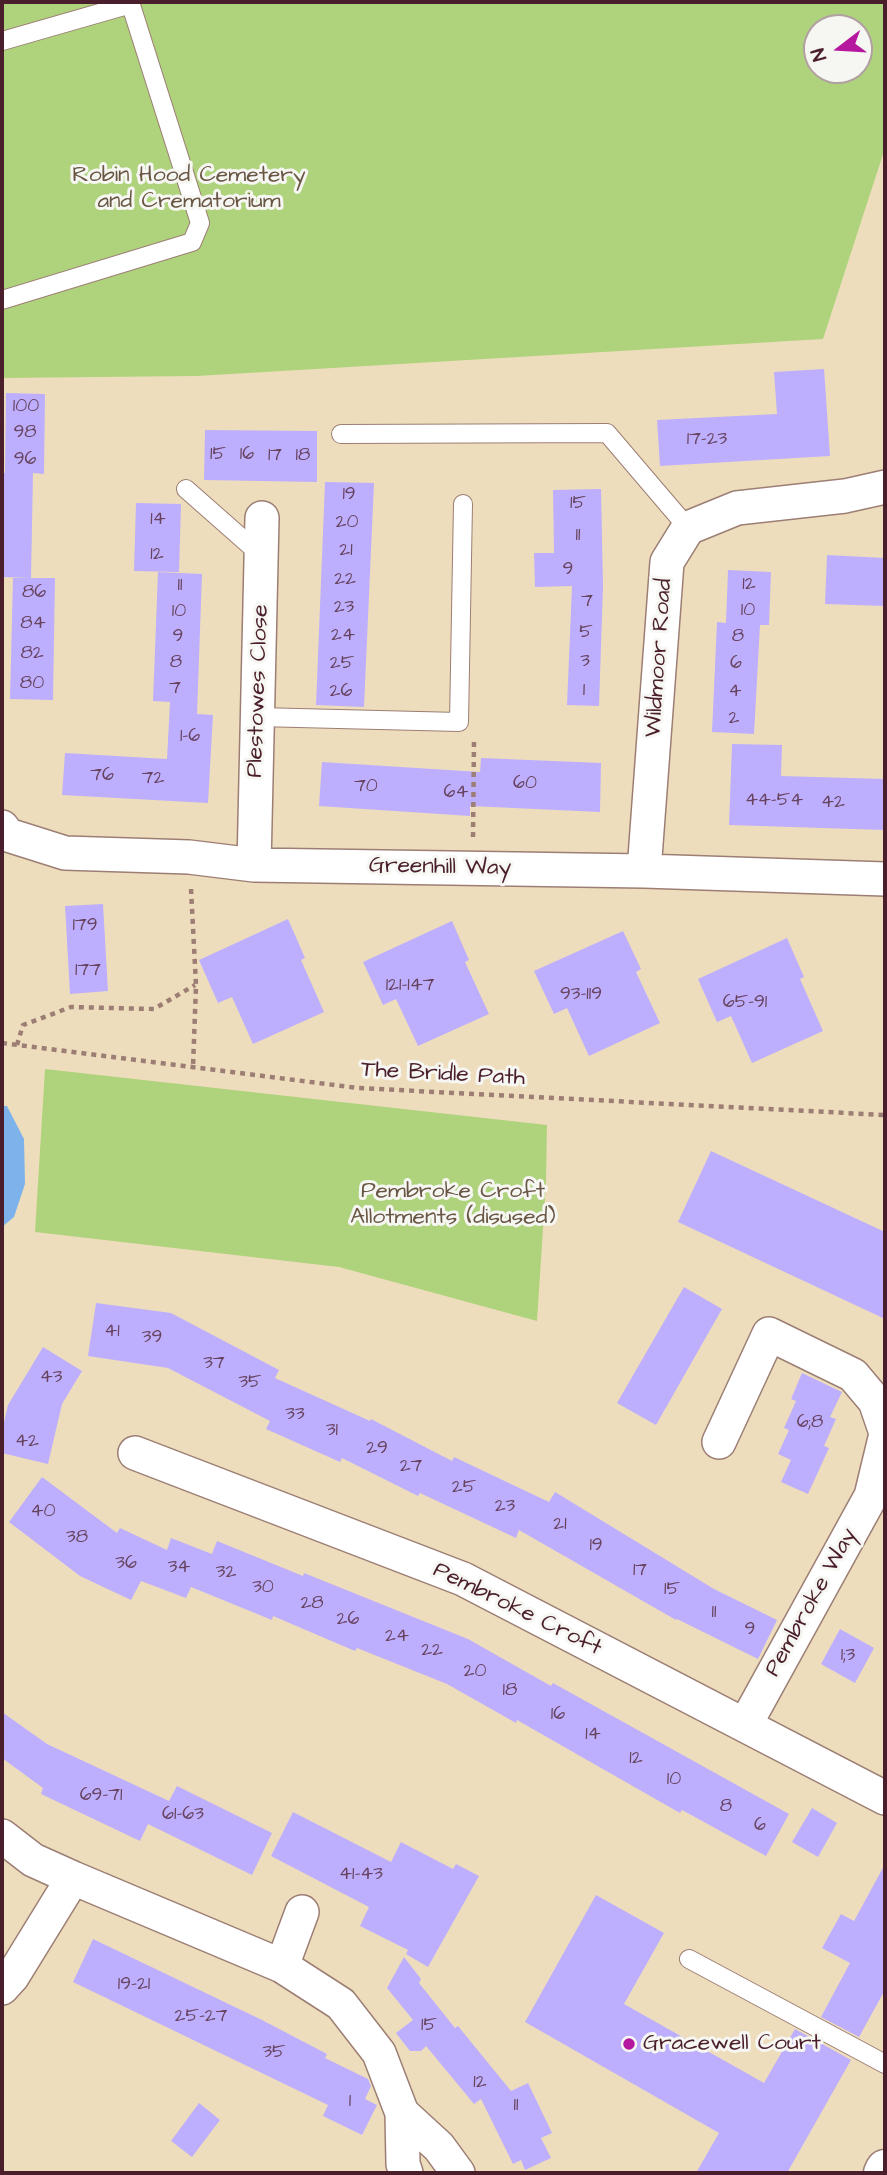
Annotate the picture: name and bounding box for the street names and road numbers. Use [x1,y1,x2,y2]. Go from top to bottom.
street label: Wildmoor Road [641,578,679,738]
street label: Plestowes Close [242,604,276,778]
street label: Greenhill Way [369,853,511,883]
street label: The Bridle Path [360,1057,526,1093]
street label: Pembroke Way [760,1524,864,1682]
street label: Pembroke Croft [428,1557,606,1663]

